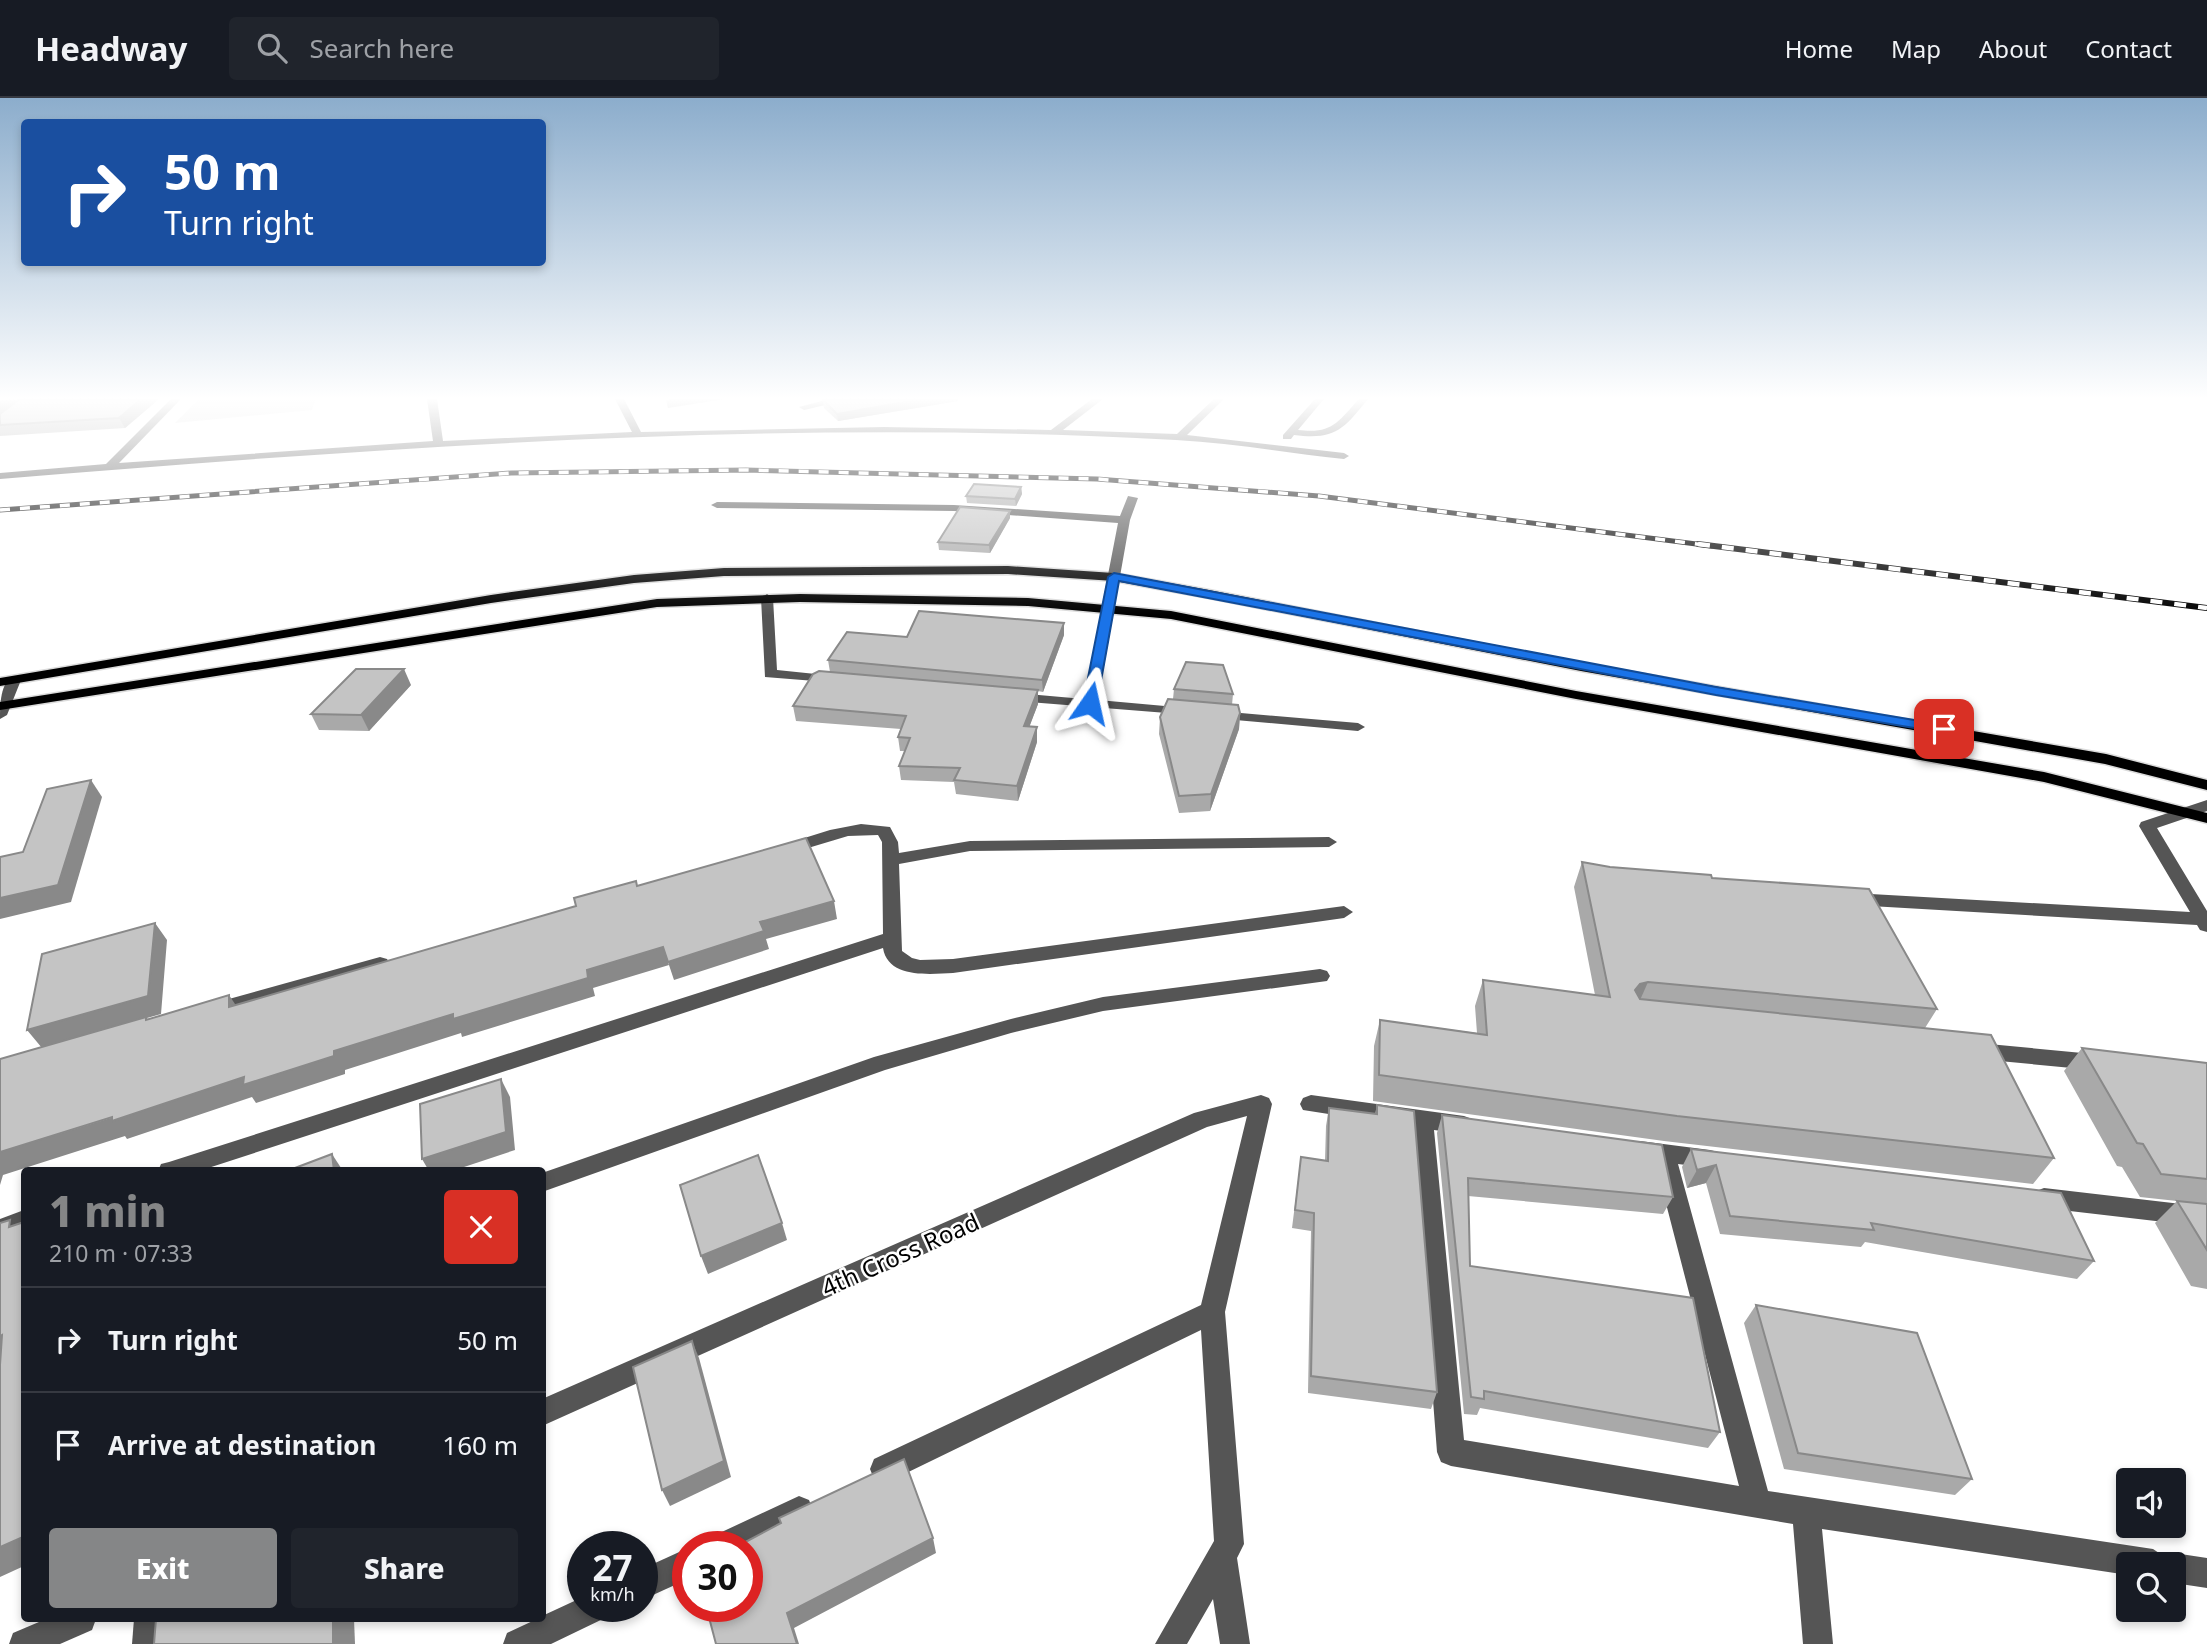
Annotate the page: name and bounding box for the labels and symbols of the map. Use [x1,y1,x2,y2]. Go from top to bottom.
position arrow [1053,666,1127,740]
pin [1914,699,1974,759]
street label: 4th Cross Road [816,1204,984,1304]
speed limit sign: 30 [672,1531,763,1622]

